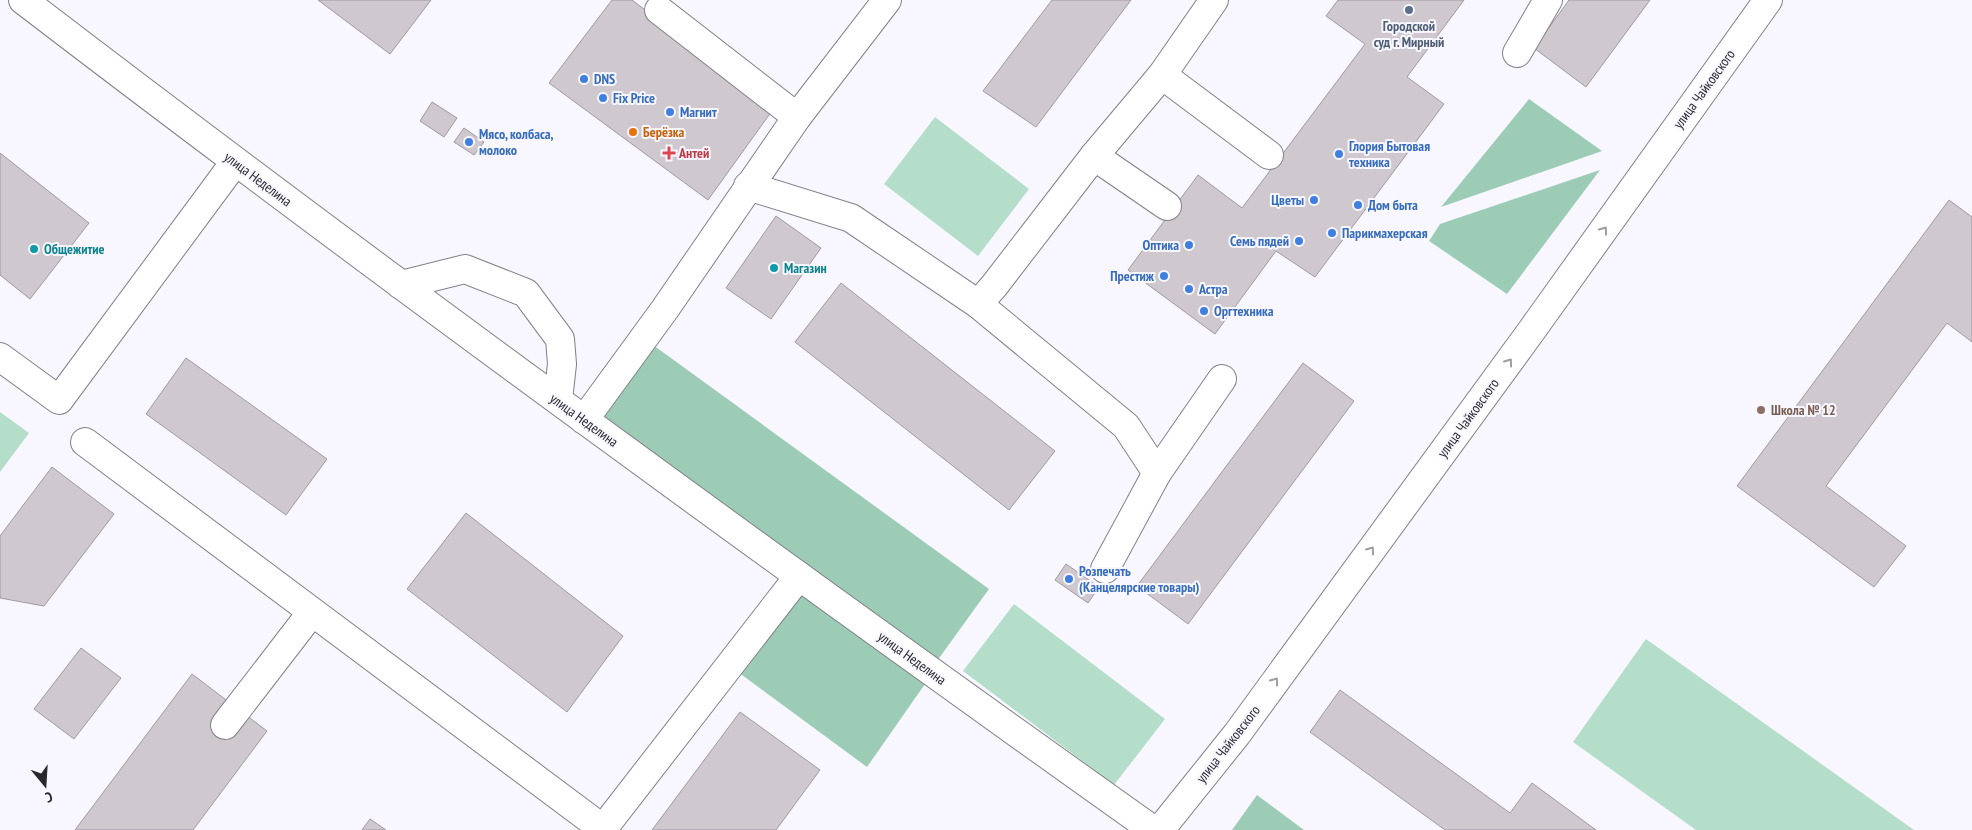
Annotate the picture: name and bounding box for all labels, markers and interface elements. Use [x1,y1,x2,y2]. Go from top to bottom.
marker: Городской суд г. Мирный [1403,4,1415,16]
place label: Городской суд г. Мирный [1374,17,1444,51]
street label: улица Чайковского [1669,46,1739,132]
place label: DNS [594,70,615,88]
marker: DNS [578,73,590,85]
place label: Fix Price [613,89,655,107]
marker: Fix Price [597,92,609,104]
place label: Магнит [680,103,717,121]
marker: Магнит [664,106,676,118]
place label: Берёзка [643,123,685,141]
place label: Мясо, колбаса, молоко [479,125,554,159]
marker: Берёзка [627,126,639,138]
marker: Мясо, колбаса, молоко [463,136,475,148]
place label: Глория Бытовая техника [1349,137,1430,171]
place label: Антей [678,144,709,162]
marker: Антей [663,147,675,159]
street label: улица Неделина [221,148,295,210]
marker: Глория Бытовая техника [1333,148,1345,160]
place label: Цветы [1271,191,1304,209]
marker: Цветы [1308,194,1320,206]
place label: Дом быта [1368,196,1418,214]
marker: Дом быта [1352,199,1364,211]
place label: Парикмахерская [1342,224,1428,242]
marker: Парикмахерская [1326,227,1338,239]
one-way arrow [1598,227,1606,236]
place label: Семь пядей [1230,232,1289,250]
marker: Семь пядей [1293,235,1305,247]
place label: Оптика [1142,236,1179,254]
marker: Оптика [1183,239,1195,251]
place label: Общежитие [44,240,105,258]
marker: Общежитие [28,243,40,255]
place label: Магазин [784,259,827,277]
marker: Магазин [768,262,780,274]
place label: Престиж [1110,267,1155,285]
marker: Престиж [1158,270,1170,282]
place label: Астра [1198,280,1228,298]
marker: Астра [1183,283,1195,295]
place label: Оргтехника [1214,302,1274,320]
marker: Оргтехника [1198,305,1210,317]
one-way arrow [1503,359,1511,368]
street label: улица Чайковского [1433,375,1503,461]
street label: улица Неделина [546,389,622,451]
place label: Школа № 12 [1771,401,1836,419]
marker: Школа № 12 [1755,404,1767,416]
one-way arrow [1366,547,1374,556]
place label: Розпечать (Канцелярские товары) [1079,562,1200,596]
marker: Розпечать (Канцелярские товары) [1063,573,1075,585]
street label: улица Неделина [874,627,950,689]
one-way arrow [1270,678,1278,687]
street label: улица Чайковского [1192,702,1264,786]
north arrow [20,760,70,810]
text: С [43,788,55,807]

